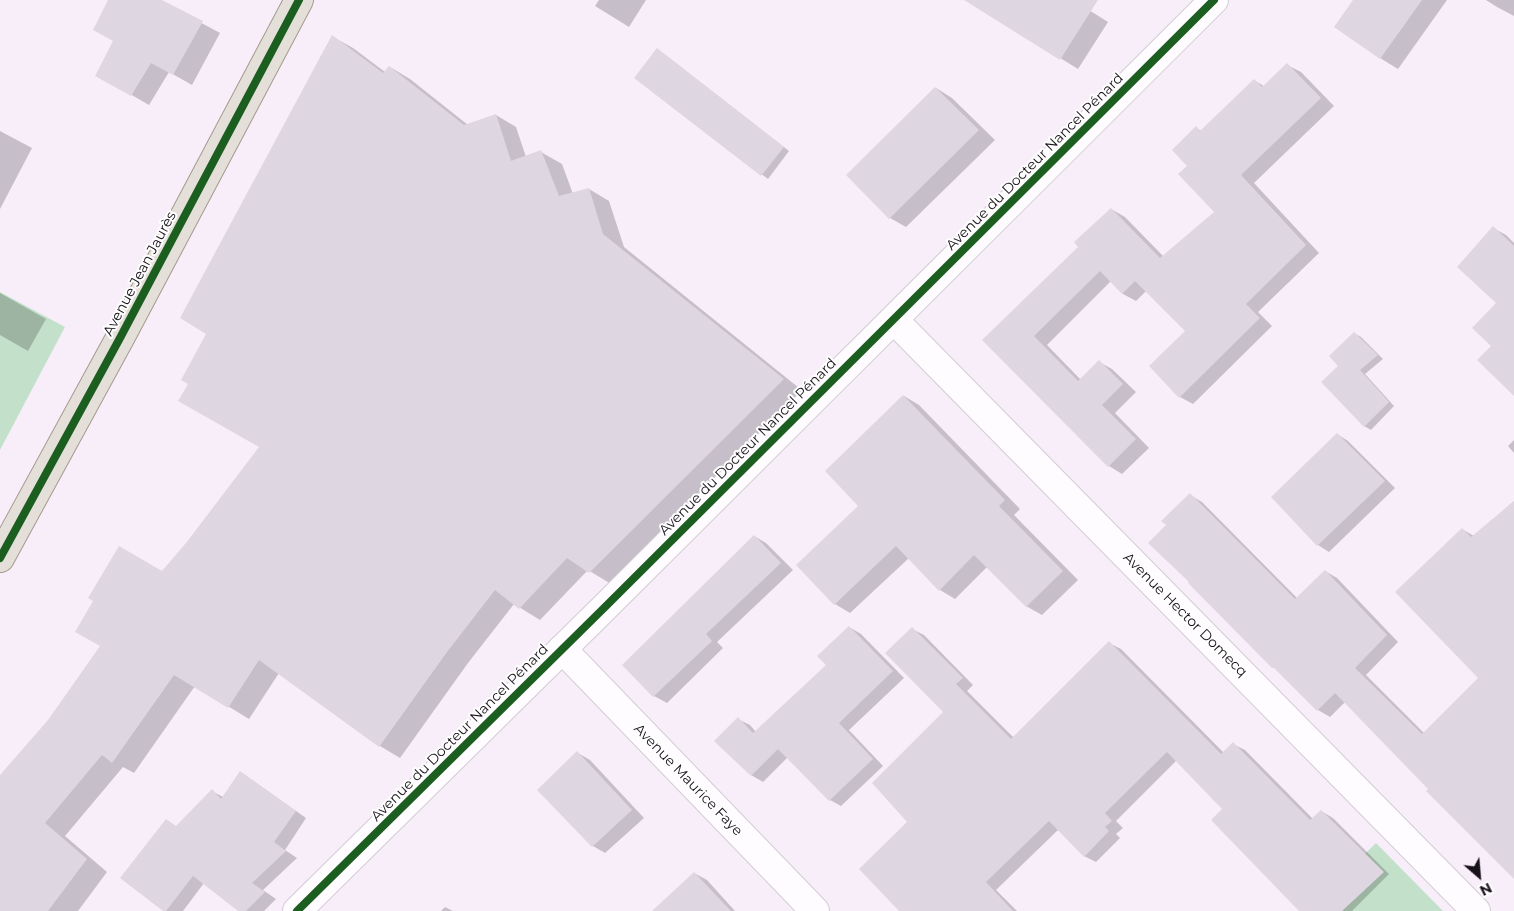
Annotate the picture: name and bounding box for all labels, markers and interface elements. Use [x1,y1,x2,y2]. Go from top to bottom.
street label: Avenue du Docteur Nancel Pénard [943,70,1127,254]
street label: Avenue Jean Jaurès [100,209,180,339]
street label: Avenue du Docteur Nancel Pénard [656,355,840,539]
street label: Avenue Hector Domecq [1119,549,1251,681]
street label: Avenue du Docteur Nancel Pénard [368,641,552,825]
street label: Avenue Maurice Faye [630,721,746,839]
north arrow [1454,851,1504,901]
text: N [1477,879,1495,900]

